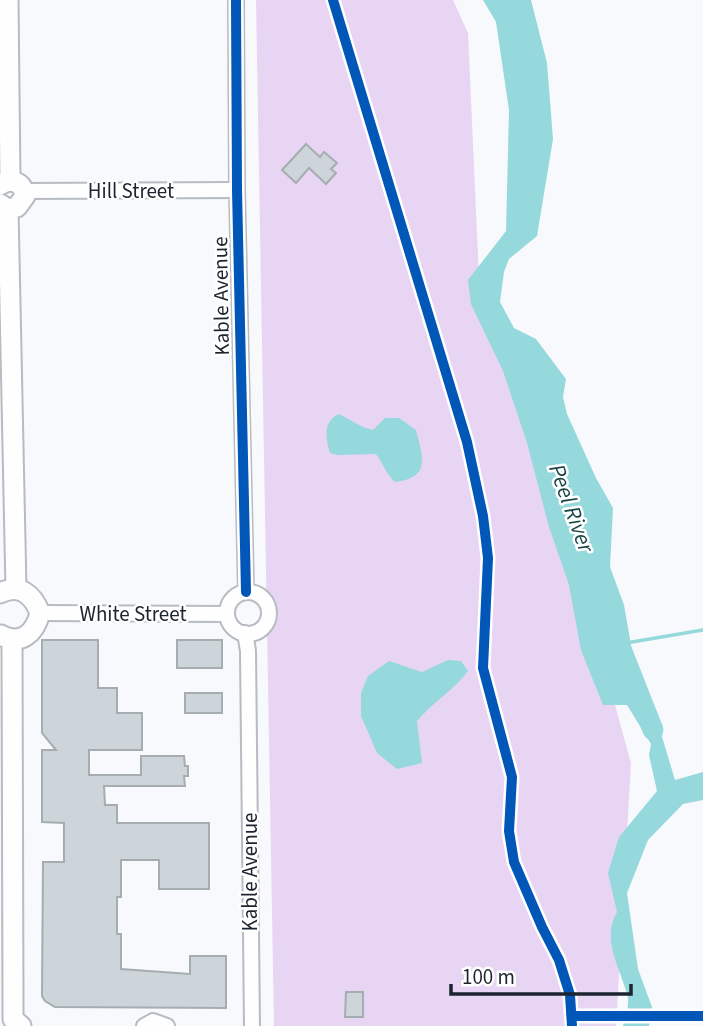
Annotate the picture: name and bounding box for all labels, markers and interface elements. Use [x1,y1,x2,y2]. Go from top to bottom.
street label: Hill Street [88,176,174,206]
street label: Kable Avenue [205,236,237,356]
water label: Peel River [540,459,603,558]
street label: White Street [79,599,187,629]
street label: Kable Avenue [235,812,265,932]
scale bar [451,953,631,997]
text: 100 m [462,962,515,992]

